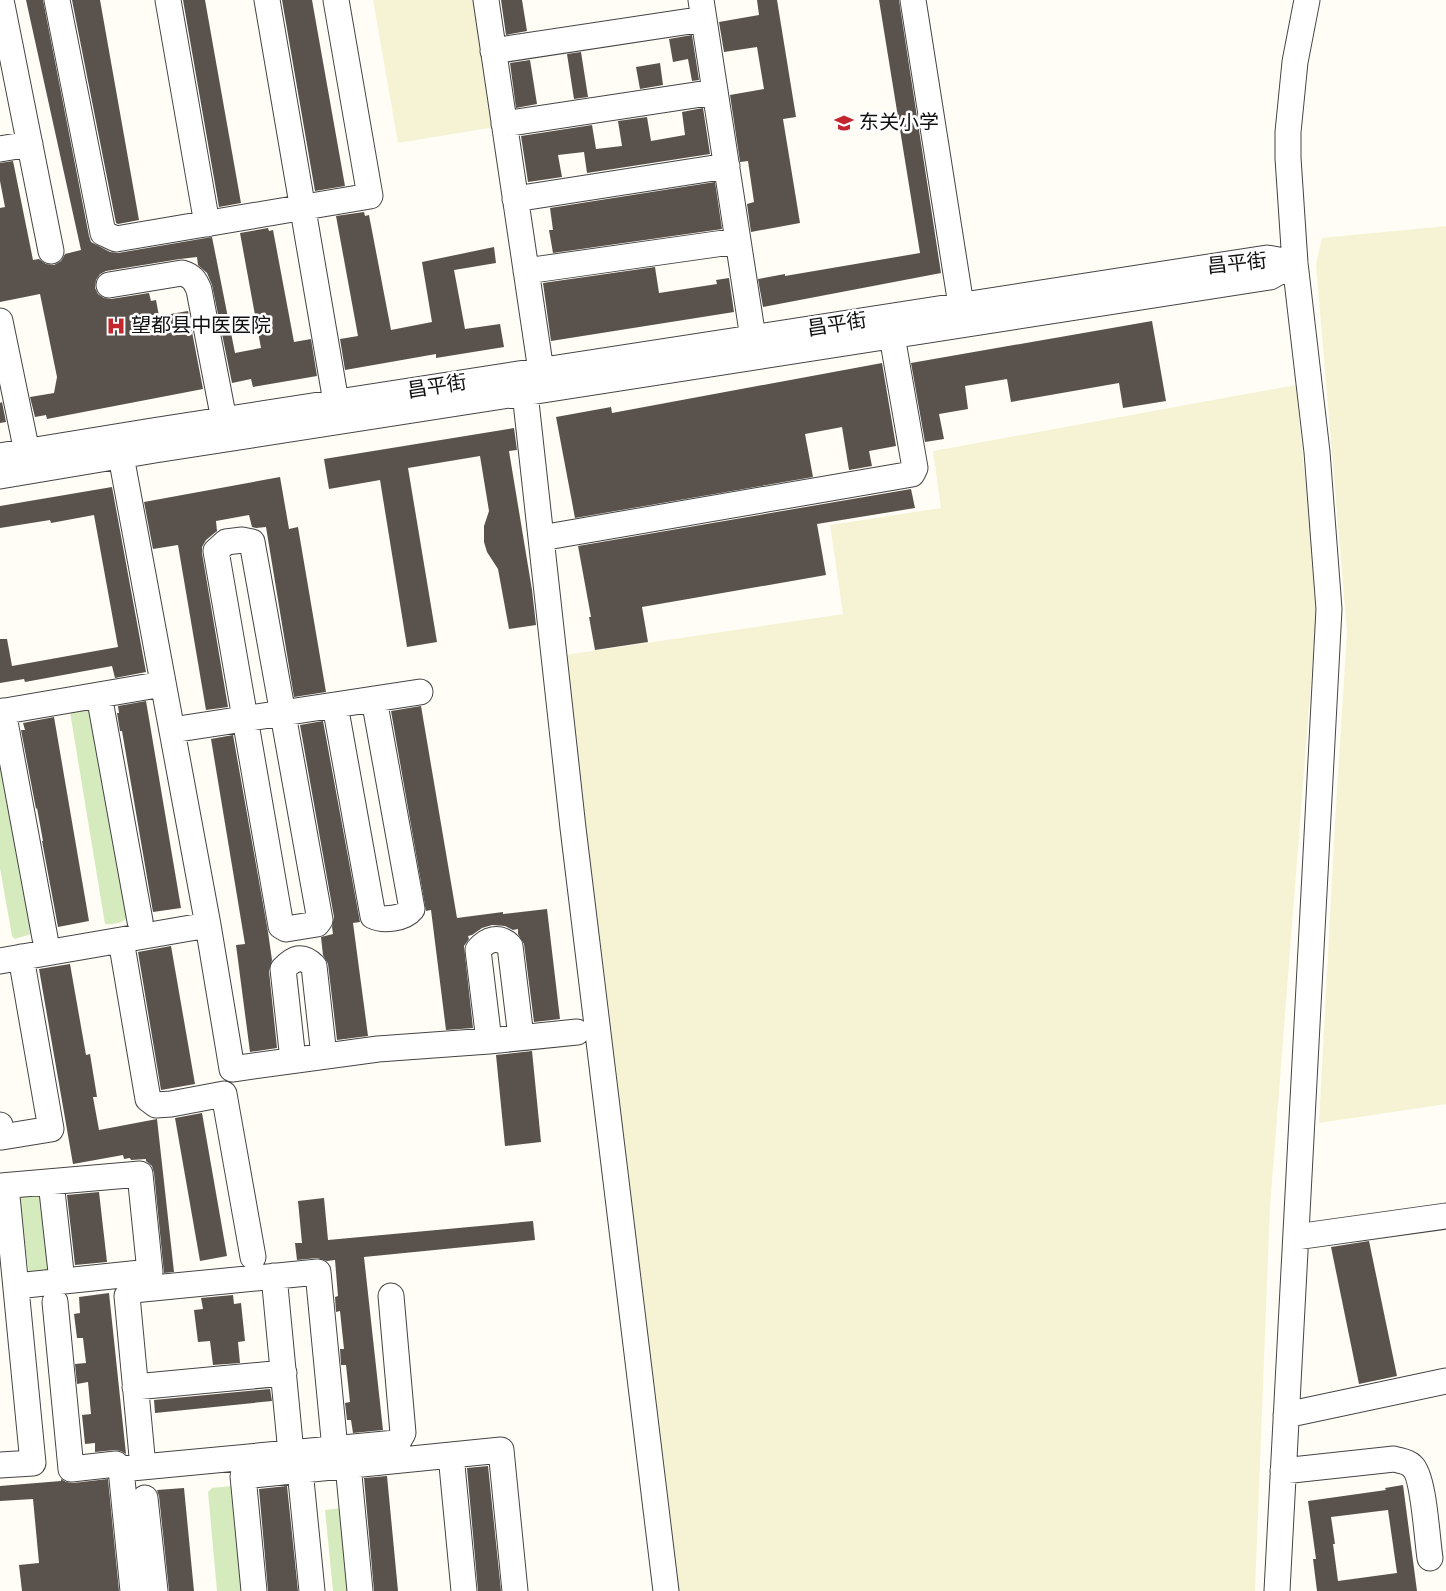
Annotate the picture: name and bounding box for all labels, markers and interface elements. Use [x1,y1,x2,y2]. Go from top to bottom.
place label: 东关小学 [859,108,939,138]
school or university icon: 东关小学 [833,112,855,134]
street label: 昌平街 [1206,246,1268,282]
street label: 昌平街 [805,305,869,345]
place label: 望都县中医医院 [131,311,271,341]
hospital icon: 望都县中医医院 [105,315,127,337]
street label: 昌平街 [405,367,469,407]

